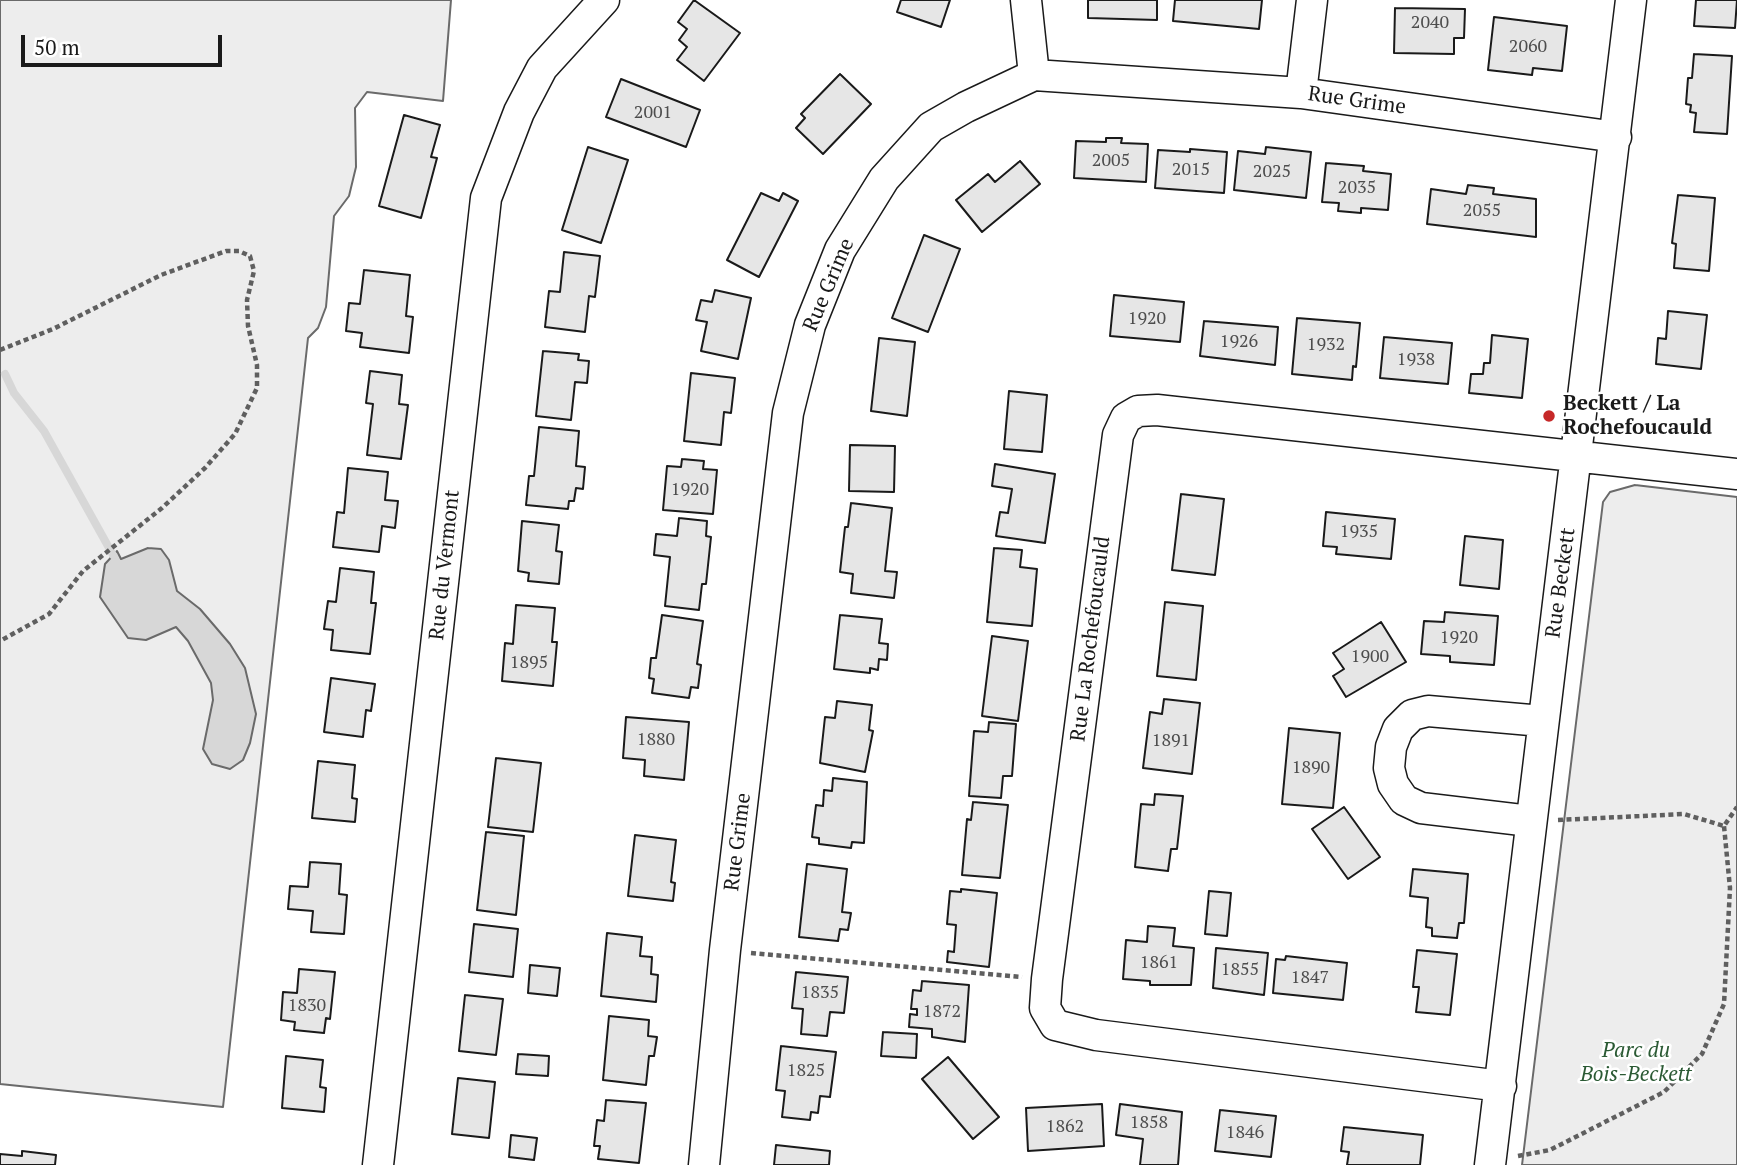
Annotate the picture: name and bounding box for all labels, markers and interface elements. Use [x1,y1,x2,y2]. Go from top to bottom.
house number: 2040 [1411,12,1449,34]
scale bar [24,21,226,65]
text: 50 m [34,33,80,61]
house number: 2060 [1509,36,1547,58]
street label: Rue Grime [1306,82,1408,120]
house number: 2001 [634,102,672,124]
house number: 2005 [1092,150,1130,172]
house number: 2015 [1172,159,1210,181]
house number: 2025 [1253,161,1291,183]
house number: 2035 [1338,177,1376,199]
house number: 2055 [1463,200,1501,222]
street label: Rue Grime [798,235,860,335]
house number: 1920 [1128,308,1166,330]
house number: 1926 [1220,331,1258,353]
house number: 1932 [1307,334,1345,356]
house number: 1938 [1397,349,1435,371]
place label: Beckett / La Rochefoucauld [1563,391,1712,441]
marker: Beckett / La Rochefoucauld [1541,408,1557,424]
house number: 1920 [671,479,709,501]
street label: Rue du Vermont [425,489,465,641]
house number: 1935 [1340,521,1378,543]
street label: Rue Beckett [1541,526,1581,640]
street label: Rue La Rochefoucauld [1066,535,1116,743]
house number: 1920 [1440,627,1478,649]
house number: 1900 [1351,646,1389,668]
house number: 1895 [510,652,548,674]
house number: 1880 [637,729,675,751]
house number: 1891 [1152,730,1190,752]
house number: 1890 [1292,757,1330,779]
street label: Rue Grime [719,792,757,892]
house number: 1861 [1140,952,1178,974]
house number: 1855 [1221,959,1259,981]
house number: 1847 [1291,967,1329,989]
house number: 1835 [801,982,839,1004]
house number: 1830 [288,995,326,1017]
house number: 1872 [923,1001,961,1023]
park label: Parc du Bois-Beckett [1580,1038,1692,1088]
house number: 1825 [787,1060,825,1082]
house number: 1858 [1130,1112,1168,1134]
house number: 1862 [1046,1116,1084,1138]
house number: 1846 [1226,1122,1264,1144]

